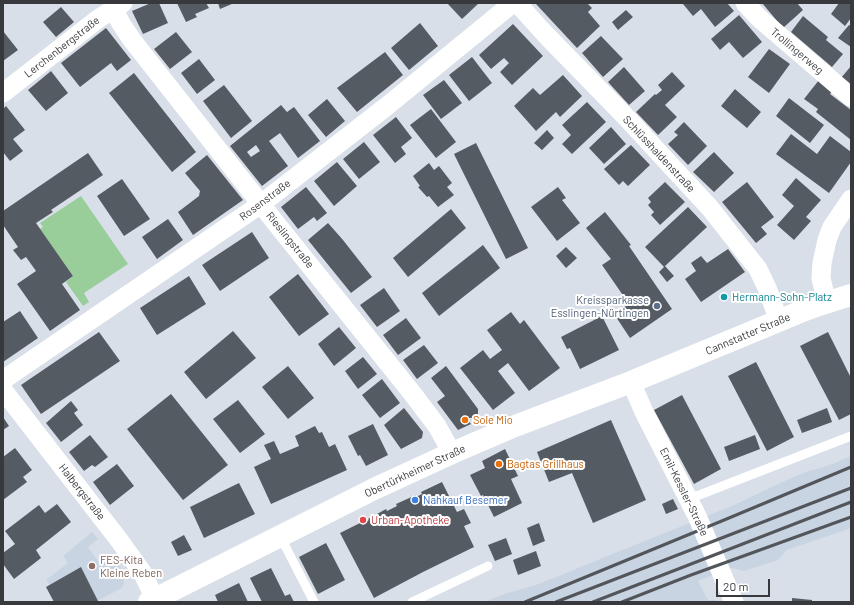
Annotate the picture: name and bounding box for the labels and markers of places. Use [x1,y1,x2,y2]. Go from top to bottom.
place label: Hermann-Sohn-Platz [732,290,832,304]
marker: Hermann-Sohn-Platz [719,292,729,302]
place label: Kreissparkasse Esslingen-Nürtingen [551,293,649,319]
marker: Kreissparkasse Esslingen-Nürtingen [652,301,662,311]
place label: Sole Mio [473,413,513,427]
marker: Sole Mio [460,415,470,425]
place label: Bagtas Grillhaus [507,457,584,471]
marker: Bagtas Grillhaus [494,459,504,469]
place label: Nahkauf Besemer [423,493,508,507]
marker: Nahkauf Besemer [410,495,420,505]
place label: Urban-Apotheke [371,513,449,527]
marker: Urban-Apotheke [358,515,368,525]
place label: FES-Kita Kleine Reben [100,553,162,579]
marker: FES-Kita Kleine Reben [87,561,97,571]

